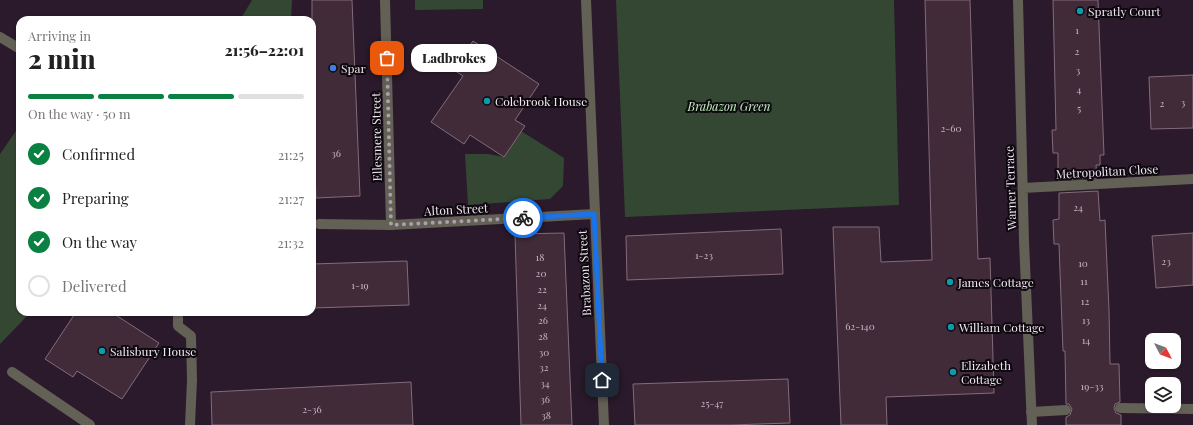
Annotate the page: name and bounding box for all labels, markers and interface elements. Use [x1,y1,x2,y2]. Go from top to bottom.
place label: Spratly Court [1088,3,1161,19]
marker: Spratly Court [1075,6,1085,16]
house number: 1 [1075,23,1079,37]
text: Arriving in [28,27,91,44]
text: 21:56–22:01 [225,40,304,60]
text: 2 min [28,41,96,76]
pin [370,41,404,75]
callout: Ladbrokes [411,44,497,72]
house number: 2 [1075,44,1080,58]
icon: bag [376,47,398,69]
text: Ladbrokes [422,49,486,66]
place label: Spar [341,60,366,76]
marker: Spar [328,63,338,73]
house number: 3 [1076,63,1081,77]
house number: 4 [1077,82,1082,96]
street label: Ellesmere Street [367,92,385,181]
place label: Colebrook House [495,93,587,109]
house number: 3 [1181,95,1186,109]
marker: Colebrook House [482,96,492,106]
house number: 2 [1160,96,1165,110]
park label: Brabazon Green [687,98,770,114]
house number: 5 [1077,101,1081,115]
text: On the way · 50 m [28,105,131,122]
house number: 2-60 [941,121,961,135]
icon: check [28,143,50,165]
text: Confirmed [62,144,135,164]
text: 21:25 [278,146,304,163]
house number: 36 [331,146,341,160]
street label: Warner Terrace [1001,146,1019,231]
street label: Metropolitan Close [1055,160,1159,182]
icon: check [28,187,50,209]
text: Preparing [62,188,129,208]
text: 21:27 [278,190,304,207]
courier [503,198,543,238]
street label: Alton Street [423,199,489,219]
house number: 24 [1073,200,1083,214]
icon: bike [512,207,534,229]
street label: Brabazon Street [574,229,594,316]
icon: check [28,231,50,253]
text: On the way [62,232,137,252]
text: 21:32 [277,234,304,251]
house number: 1-23 [695,248,713,262]
house number: 18 [536,250,544,264]
house number: 23 [1161,254,1171,268]
house number: 10 [1078,256,1088,270]
house number: 20 [536,266,546,280]
place label: James Cottage [957,274,1034,290]
house number: 11 [1080,274,1088,288]
text: Delivered [62,276,127,296]
marker: James Cottage [945,277,955,287]
house number: 1-19 [351,278,369,292]
house number: 22 [537,282,547,296]
house number: 12 [1081,294,1089,308]
house number: 24 [537,298,547,312]
house number: 26 [538,313,548,327]
house number: 13 [1082,313,1091,327]
house number: 62-140 [845,319,875,333]
place label: William Cottage [958,319,1044,335]
marker: William Cottage [946,322,956,332]
house number: 28 [538,329,548,343]
house number: 14 [1082,333,1090,347]
north arrow [1145,333,1181,369]
map controls [1145,333,1181,413]
place label: Salisbury House [110,343,196,359]
house number: 30 [539,345,549,359]
marker: Salisbury House [97,346,107,356]
place label: Elizabeth Cottage [961,357,1011,387]
house number: 32 [539,360,549,374]
pin [585,363,619,397]
marker: Elizabeth Cottage [948,367,958,377]
icon: home [591,369,613,391]
house number: 34 [540,376,550,390]
button: layers [1145,377,1181,413]
house number: 19-33 [1081,379,1104,393]
house number: 36 [540,392,550,406]
house number: 25-47 [701,396,723,410]
house number: 2-36 [302,402,322,416]
house number: 38 [541,408,551,422]

